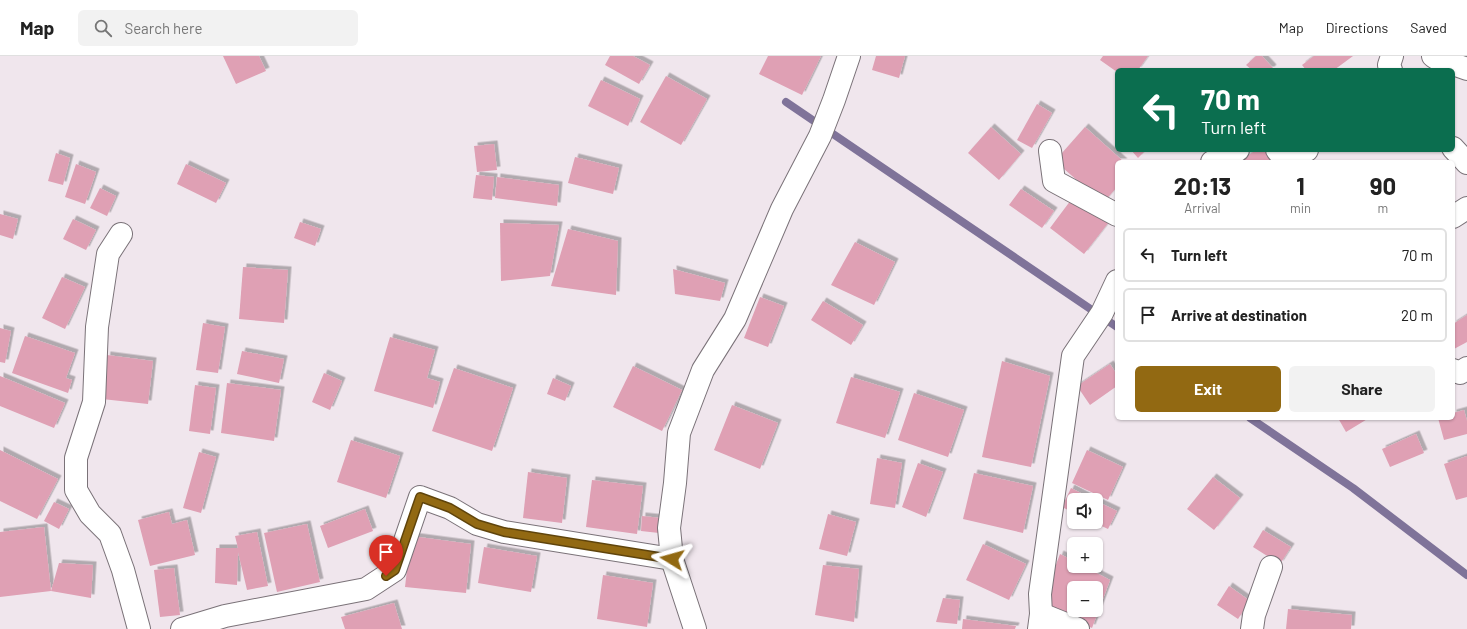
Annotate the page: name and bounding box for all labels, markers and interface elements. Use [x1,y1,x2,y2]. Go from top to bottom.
search box [78,10,358,46]
text: Map [20,16,54,39]
icon: search [92,17,114,39]
text: Search here [124,19,202,37]
text: Map [1279,19,1304,36]
text: Directions [1326,19,1388,36]
text: Saved [1410,19,1447,36]
text: 70 m [1201,82,1260,116]
icon: left [1135,84,1187,136]
text: Turn left [1201,116,1267,138]
text: 20:13 [1174,171,1231,200]
text: 1 [1296,171,1305,200]
text: 90 [1370,171,1396,200]
text: Arrival [1184,200,1221,216]
text: min [1290,200,1311,216]
text: m [1378,200,1388,216]
icon: left [1137,244,1159,266]
text: Turn left [1171,246,1227,264]
text: 70 m [1402,246,1433,264]
icon: arrive [1137,304,1159,326]
text: Arrive at destination [1171,306,1307,324]
text: 20 m [1401,306,1433,324]
button: Exit [1135,366,1281,412]
button: Share [1289,366,1435,412]
map controls [1067,493,1103,617]
button: sound [1067,493,1103,529]
pin [369,535,403,576]
button: + [1067,537,1103,573]
position arrow [651,538,693,580]
icon: arrive [375,541,397,563]
button: − [1067,581,1103,617]

